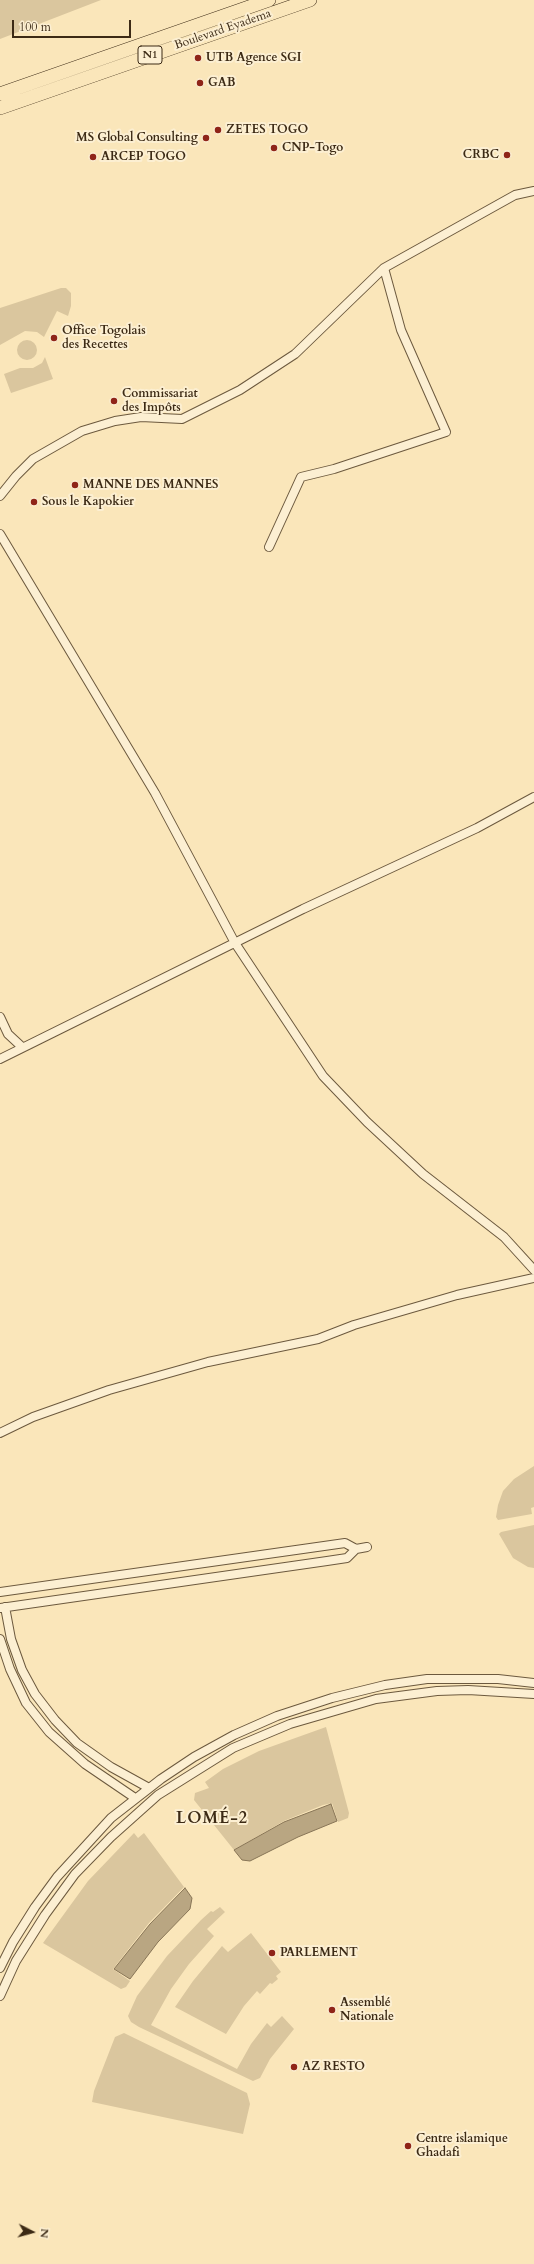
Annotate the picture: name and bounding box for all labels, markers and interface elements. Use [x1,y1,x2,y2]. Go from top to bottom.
street label: Boulevard Eyadema [173,7,273,53]
scale bar [14,12,133,38]
text: 100 m [19,19,51,35]
road number: N1 [138,46,162,64]
place label: UTB Agence SGI [206,51,301,65]
marker: UTB Agence SGI [193,53,203,63]
place label: GAB [208,76,235,90]
marker: GAB [195,78,205,88]
place label: ZETES TOGO [226,123,308,137]
marker: ZETES TOGO [213,125,223,135]
place label: MS Global Consulting [76,131,198,145]
marker: MS Global Consulting [201,133,211,143]
place label: CNP-Togo [282,141,343,155]
marker: CNP-Togo [269,143,279,153]
place label: CRBC [463,148,499,162]
place label: ARCEP TOGO [101,150,186,164]
marker: CRBC [502,150,512,160]
marker: ARCEP TOGO [88,152,98,162]
place label: Office Togolais des Recettes [62,324,146,352]
marker: Office Togolais des Recettes [49,333,59,343]
place label: Commissariat des Impôts [122,387,198,415]
marker: Commissariat des Impôts [109,396,119,406]
place label: MANNE DES MANNES [83,478,218,492]
marker: MANNE DES MANNES [70,480,80,490]
place label: Sous le Kapokier [42,495,134,509]
marker: Sous le Kapokier [29,497,39,507]
district label: LOMÉ-2 [176,1809,248,1829]
place label: PARLEMENT [280,1946,358,1960]
marker: PARLEMENT [267,1948,277,1958]
place label: Assemblé Nationale [340,1996,394,2024]
marker: Assemblé Nationale [327,2005,337,2015]
place label: AZ RESTO [302,2060,365,2074]
marker: AZ RESTO [289,2062,299,2072]
place label: Centre islamique Ghadafi [416,2132,508,2160]
marker: Centre islamique Ghadafi [403,2141,413,2151]
north arrow [12,2212,52,2252]
text: N [36,2228,52,2239]

